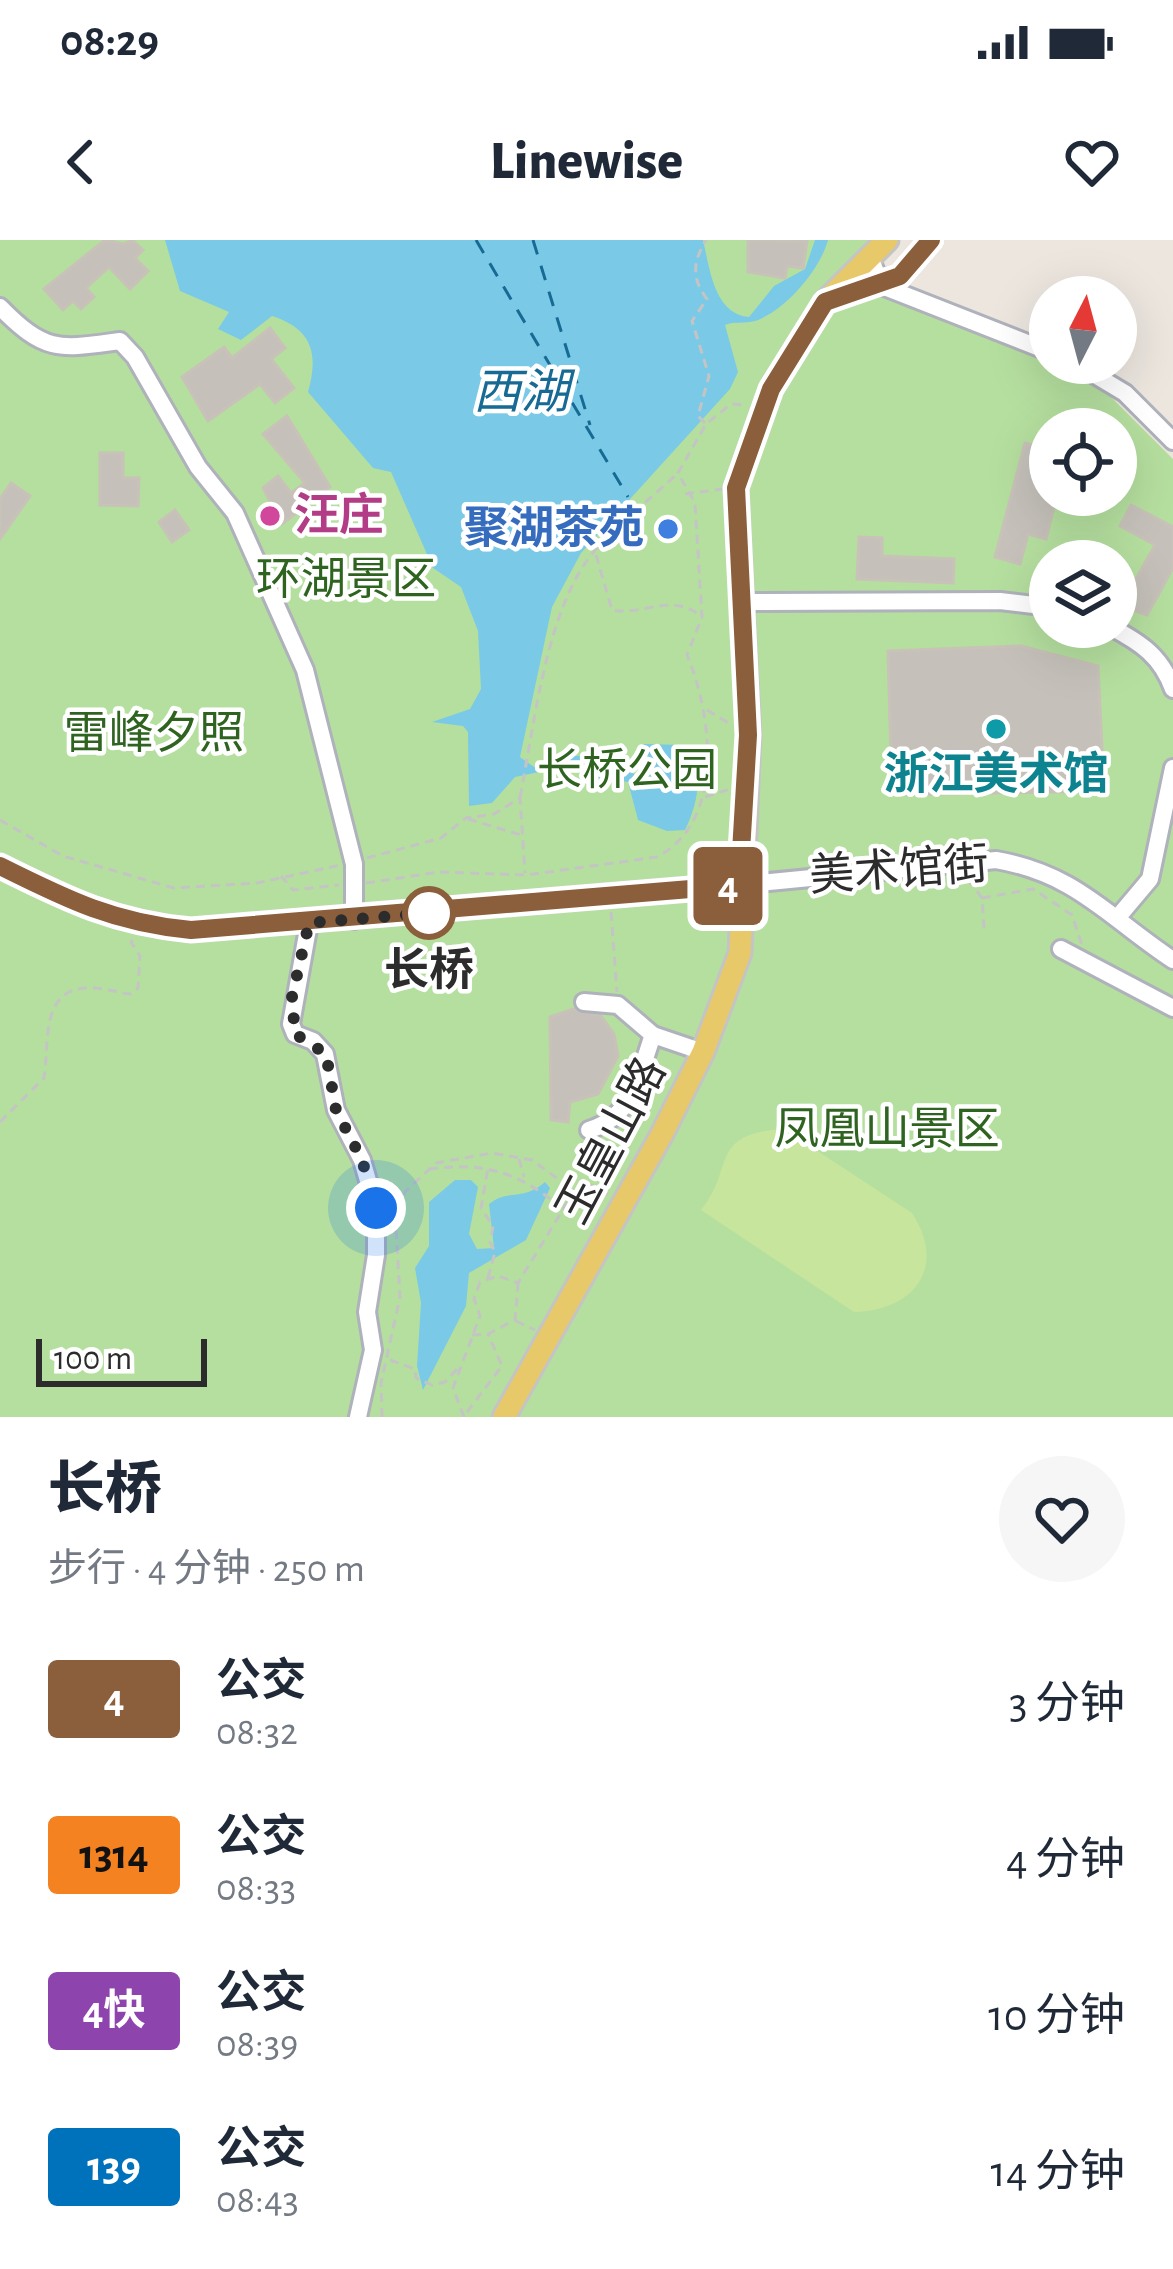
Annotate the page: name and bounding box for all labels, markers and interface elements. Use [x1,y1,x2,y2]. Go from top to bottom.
text: 08:29 [60,19,159,64]
icon: back [48,129,114,195]
icon: heart [1059,129,1125,195]
text: Linewise [490,135,683,189]
north arrow [1029,276,1137,384]
map controls [1029,276,1137,648]
water label: 西湖 [473,368,576,418]
button: locate [1029,408,1137,516]
place label: 汪庄 [294,491,384,539]
marker: 汪庄 [257,503,283,529]
place label: 聚湖茶苑 [464,504,644,552]
marker: 聚湖茶苑 [655,516,681,542]
button: layers [1029,540,1137,648]
park label: 环湖景区 [256,556,436,603]
park label: 雷峰夕照 [64,710,244,757]
marker: 浙江美术馆 [983,716,1009,742]
park label: 长桥公园 [537,747,717,794]
place label: 浙江美术馆 [883,750,1109,798]
street label: 美术馆街 [807,839,990,900]
line badge: 4 [689,847,767,925]
text: 4 [717,865,739,907]
marker: 长桥 [404,888,454,938]
place label: 长桥 [384,946,474,994]
street label: 玉皇山路 [548,1050,674,1231]
park label: 凤凰山景区 [774,1106,1000,1153]
your location [346,1178,406,1238]
scale bar [36,1333,207,1386]
text: 100 m [54,1343,132,1376]
button: heart [999,1456,1125,1582]
text: 长桥 [48,1462,162,1519]
text: 步行 · 4 分钟 · 250 m [48,1550,365,1589]
text: 公交 [216,1659,306,1704]
text: 4 [103,1678,125,1720]
text: 3 分钟 [1009,1682,1125,1727]
text: 08:32 [216,1713,298,1752]
text: 公交 [216,1815,306,1860]
text: 1314 [79,1834,149,1876]
text: 4 分钟 [1006,1838,1125,1883]
text: 08:33 [216,1869,296,1908]
text: 公交 [216,1971,306,2016]
text: 4快 [82,1990,146,2032]
text: 10 分钟 [988,1994,1125,2039]
text: 08:39 [216,2025,298,2064]
text: 公交 [216,2127,306,2172]
text: 139 [87,2146,141,2188]
text: 14 分钟 [990,2150,1125,2195]
text: 08:43 [216,2181,299,2220]

